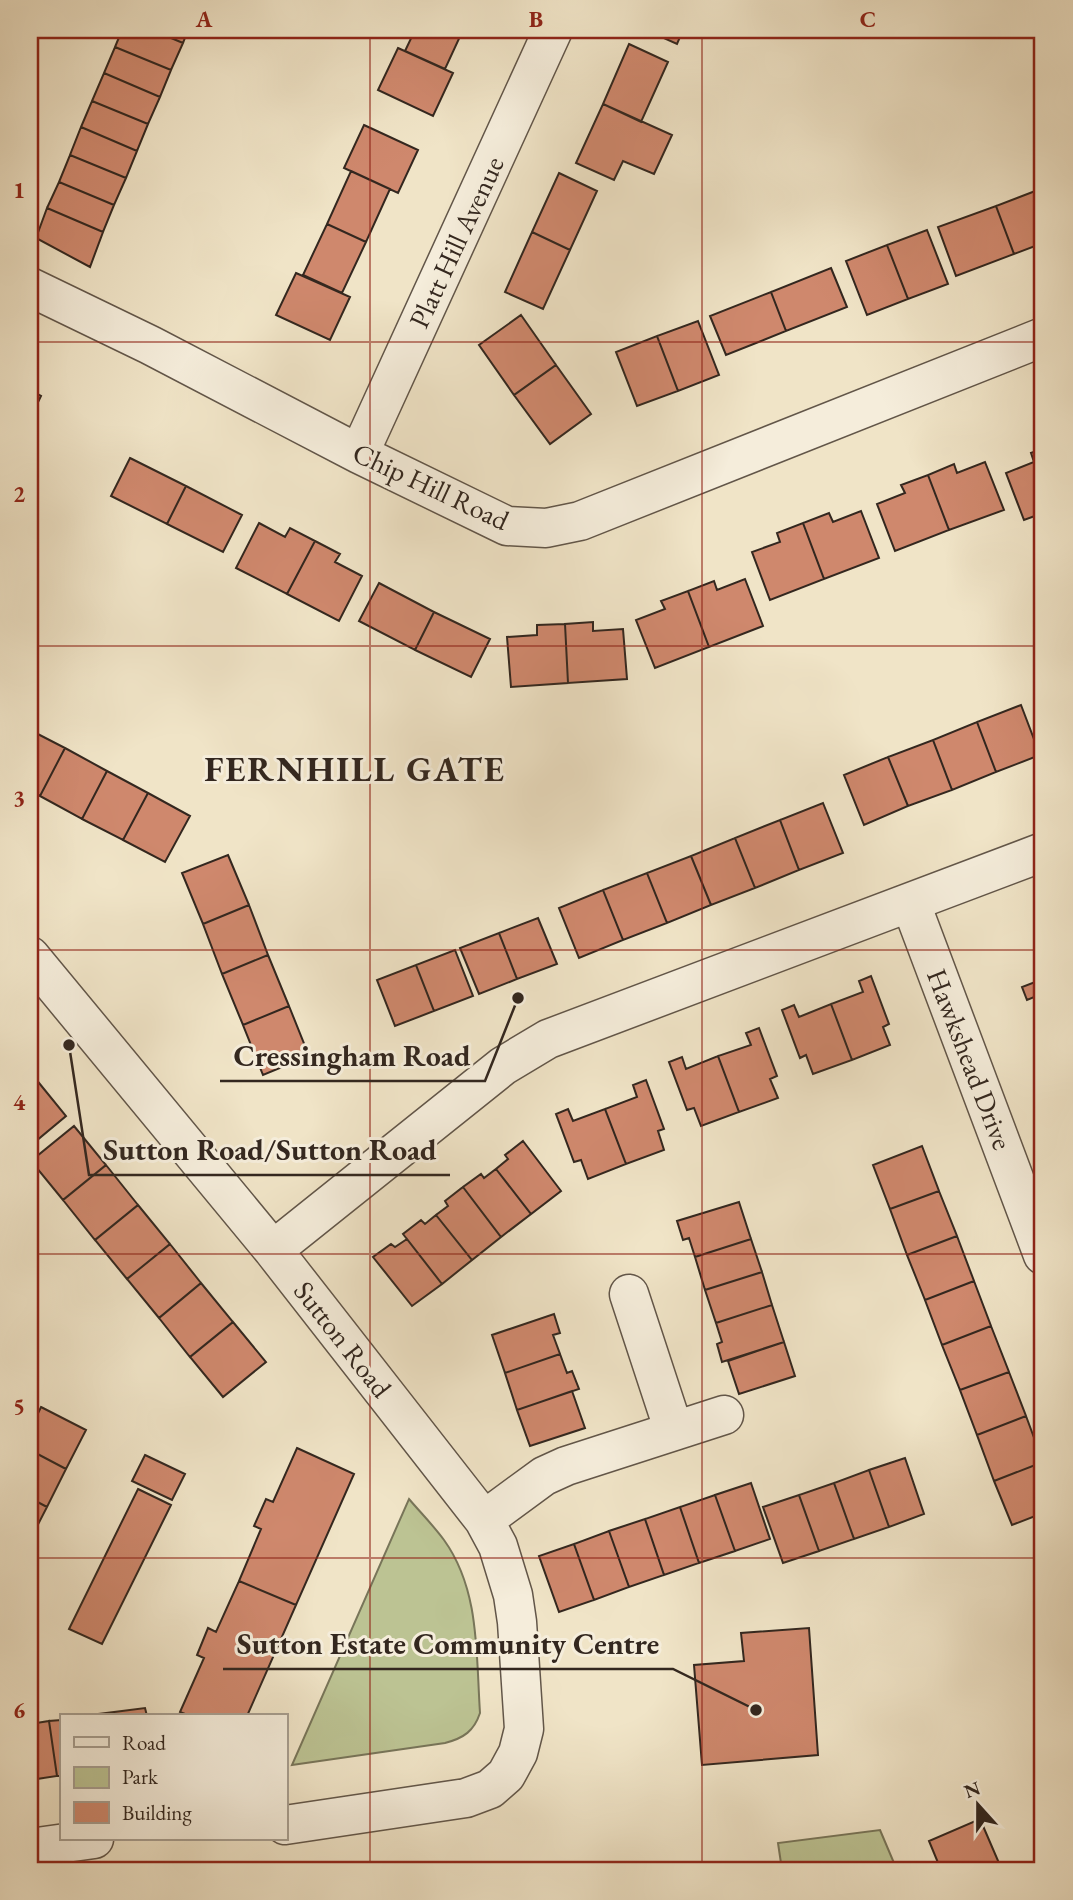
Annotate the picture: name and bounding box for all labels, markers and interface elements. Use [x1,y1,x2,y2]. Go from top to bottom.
text: A [195,4,213,34]
text: B [529,4,543,34]
text: C [860,4,876,34]
street label: Platt Hill Avenue [400,150,512,334]
text: 1 [13,175,25,205]
street label: Chip Hill Road [347,434,516,538]
text: 2 [13,479,25,509]
district label: FERNHILL GATE [204,746,506,791]
text: 3 [13,783,25,813]
street label: Hawkshead Drive [919,964,1021,1155]
callout: Cressingham Road [220,1030,485,1081]
text: Cressingham Road [233,1036,471,1075]
text: 4 [13,1087,26,1117]
callout: Sutton Road/Sutton Road [89,1124,450,1175]
text: Sutton Road/Sutton Road [103,1130,437,1169]
street label: Sutton Road [286,1273,400,1405]
text: 5 [13,1391,25,1421]
callout: Sutton Estate Community Centre [223,1618,673,1669]
text: Sutton Estate Community Centre [237,1624,659,1663]
text: 6 [13,1695,25,1725]
legend [60,1714,287,1840]
text: Road [122,1729,166,1756]
text: Park [122,1763,159,1790]
north arrow [944,1770,1014,1840]
text: N [960,1775,984,1804]
text: Building [122,1799,192,1826]

